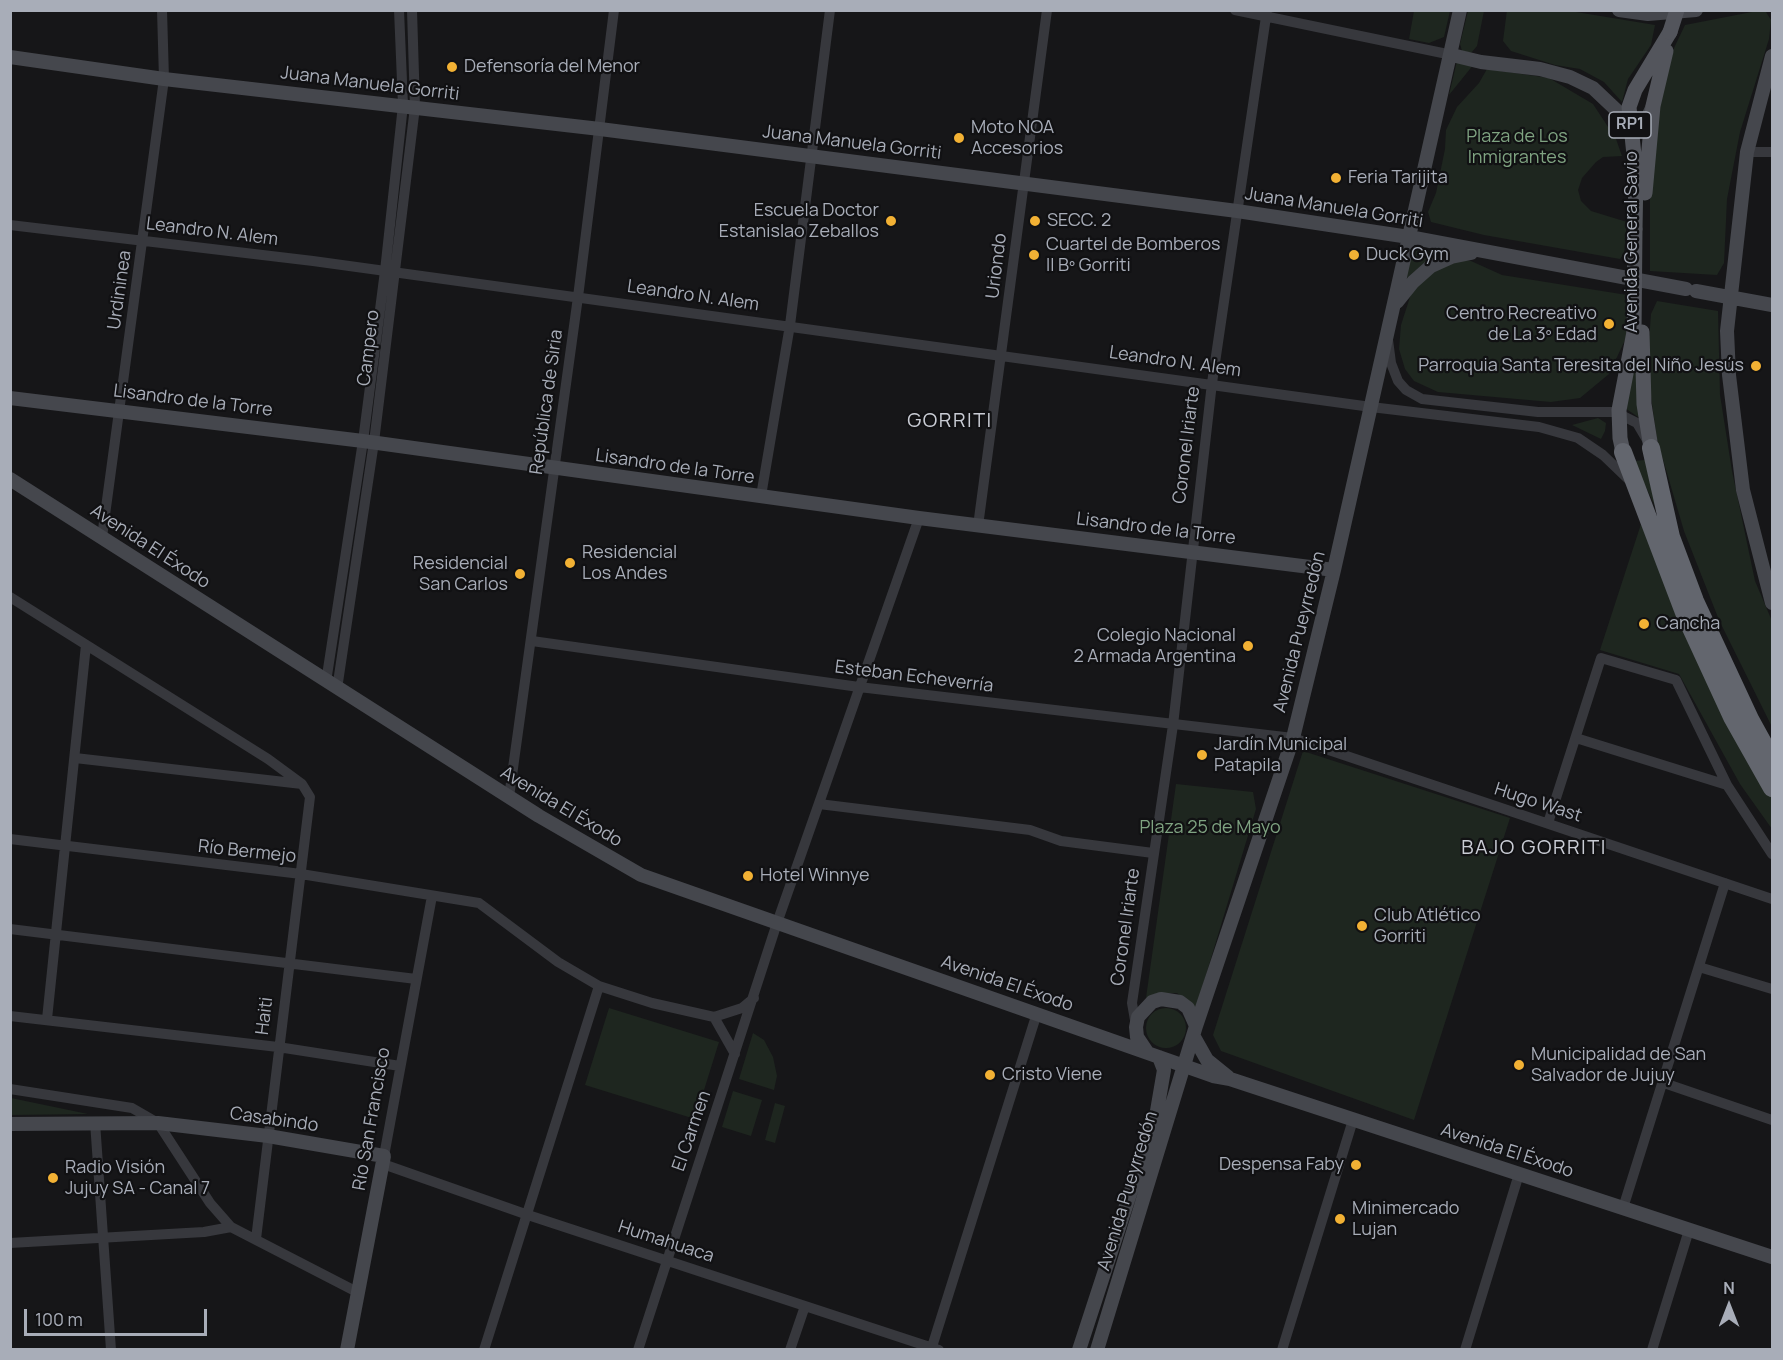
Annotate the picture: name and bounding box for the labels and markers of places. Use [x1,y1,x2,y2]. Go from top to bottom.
place label: Defensoría del Menor [464,56,640,78]
marker: Defensoría del Menor [445,60,459,74]
place label: Moto NOA Accesorios [971,117,1063,160]
marker: Moto NOA Accesorios [952,131,966,145]
place label: Feria Tarijita [1348,167,1448,189]
marker: Feria Tarijita [1329,171,1343,185]
place label: Escuela Doctor Estanislao Zeballos [719,200,879,242]
place label: SECC. 2 [1047,210,1111,232]
marker: Escuela Doctor Estanislao Zeballos [884,214,898,228]
marker: SECC. 2 [1028,214,1042,228]
place label: Cuartel de Bomberos II Bº Gorriti [1046,234,1220,276]
place label: Duck Gym [1366,244,1449,266]
marker: Cuartel de Bomberos II Bº Gorriti [1027,248,1041,262]
marker: Duck Gym [1347,248,1361,262]
place label: Centro Recreativo de La 3º Edad [1446,303,1597,346]
marker: Centro Recreativo de La 3º Edad [1602,317,1616,331]
place label: Parroquia Santa Teresita del Niño Jesús [1418,355,1744,377]
marker: Parroquia Santa Teresita del Niño Jesús [1749,359,1763,373]
place label: Residencial Los Andes [582,542,677,584]
place label: Residencial San Carlos [413,553,508,596]
marker: Residencial Los Andes [563,556,577,570]
marker: Residencial San Carlos [513,567,527,581]
place label: Cancha [1656,613,1720,635]
marker: Cancha [1637,617,1651,631]
place label: Colegio Nacional 2 Armada Argentina [1073,625,1236,668]
marker: Colegio Nacional 2 Armada Argentina [1241,639,1255,653]
place label: Jardín Municipal Patapila [1214,734,1347,777]
marker: Jardín Municipal Patapila [1195,748,1209,762]
place label: Hotel Winnye [760,865,870,887]
marker: Hotel Winnye [741,869,755,883]
place label: Club Atlético Gorriti [1374,905,1481,948]
marker: Club Atlético Gorriti [1355,919,1369,933]
place label: Municipalidad de San Salvador de Jujuy [1531,1044,1706,1086]
marker: Municipalidad de San Salvador de Jujuy [1512,1058,1526,1072]
place label: Cristo Viene [1002,1064,1102,1086]
marker: Cristo Viene [983,1068,997,1082]
place label: Despensa Faby [1219,1154,1344,1176]
place label: Radio Visión Jujuy SA - Canal 7 [65,1157,210,1200]
marker: Despensa Faby [1349,1158,1363,1172]
marker: Radio Visión Jujuy SA - Canal 7 [46,1171,60,1185]
place label: Minimercado Lujan [1352,1198,1459,1240]
marker: Minimercado Lujan [1333,1212,1347,1226]

